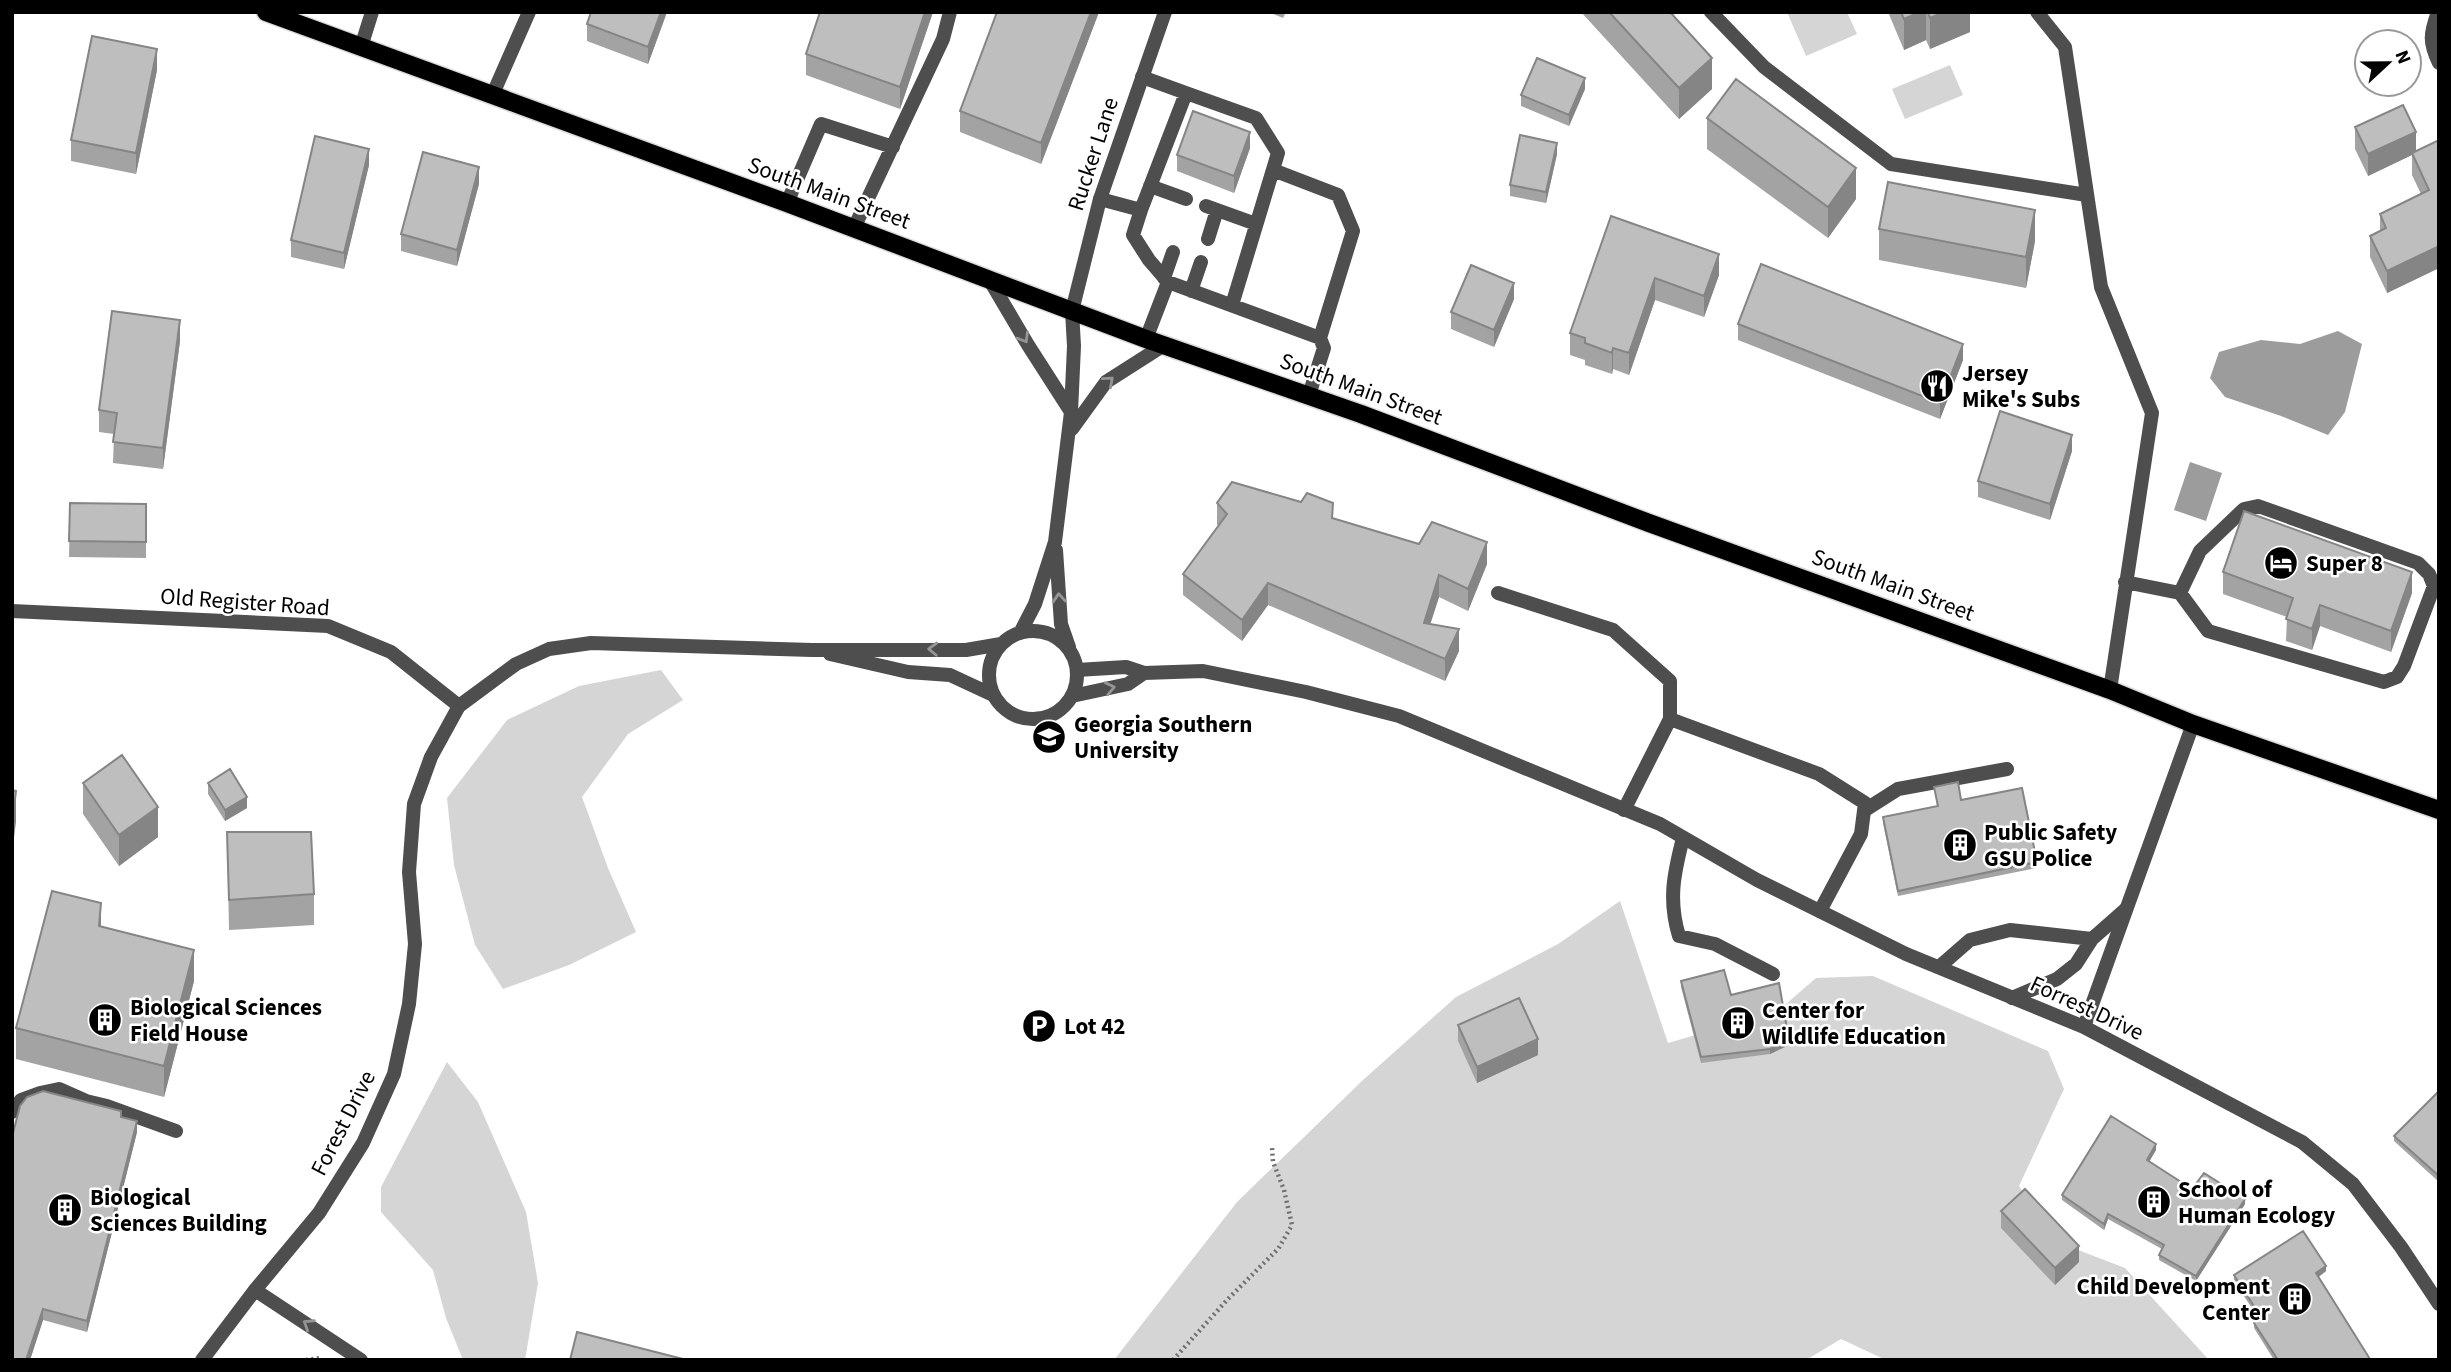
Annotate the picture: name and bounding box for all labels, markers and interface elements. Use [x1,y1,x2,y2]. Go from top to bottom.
north arrow [2353,28,2423,98]
text: N [2387,46,2417,68]
street label: Rucker Lane [1059,93,1127,215]
street label: South Main Street [743,148,915,238]
one-way arrow [1015,331,1028,344]
street label: South Main Street [1275,344,1447,434]
place label: Jersey Mike's Subs [1962,357,2080,416]
restaurant icon: Jersey Mike's Subs [1918,367,1956,405]
one-way arrow [1101,377,1114,389]
street label: South Main Street [1807,540,1979,630]
hotel icon: Super 8 [2262,544,2300,582]
place label: Super 8 [2306,547,2383,580]
street label: Old Register Road [159,580,331,624]
one-way arrow [1052,592,1067,603]
one-way arrow [927,641,938,656]
one-way arrow [1104,682,1116,697]
place label: Georgia Southern University [1074,708,1252,767]
school or university icon: Georgia Southern University [1030,718,1068,756]
place label: Public Safety GSU Police [1984,816,2117,875]
building icon: Public Safety GSU Police [1941,826,1979,864]
street label: Forrest Drive [2025,967,2149,1049]
place label: Biological Sciences Field House [130,991,322,1050]
place label: Center for Wildlife Education [1762,994,1946,1053]
building icon: Biological Sciences Field House [86,1001,124,1039]
building icon: Center for Wildlife Education [1719,1004,1757,1042]
parking icon: Lot 42 [1020,1007,1058,1045]
place label: Lot 42 [1064,1010,1125,1043]
street label: Forest Drive [302,1065,384,1181]
place label: School of Human Ecology [2178,1173,2335,1232]
place label: Biological Sciences Building [90,1181,267,1240]
building icon: School of Human Ecology [2135,1183,2173,1221]
building icon: Biological Sciences Building [46,1191,84,1229]
place label: Child Development Center [2077,1270,2271,1329]
building icon: Child Development Center [2276,1280,2314,1318]
one-way arrow [303,1320,316,1333]

